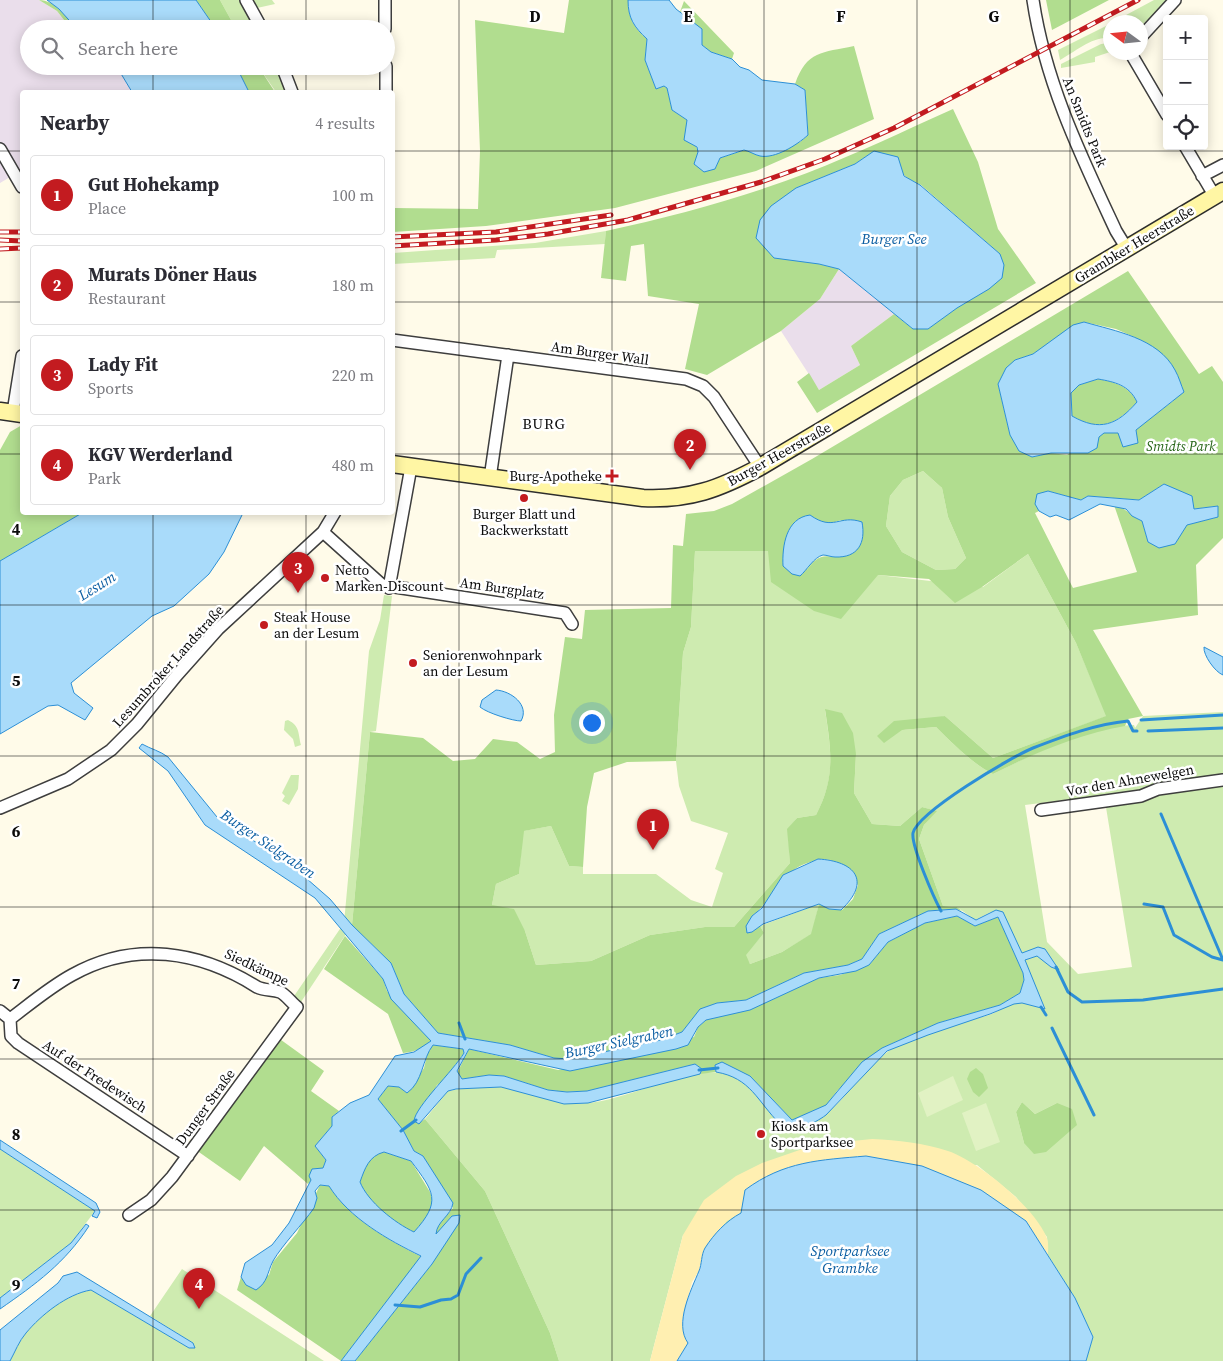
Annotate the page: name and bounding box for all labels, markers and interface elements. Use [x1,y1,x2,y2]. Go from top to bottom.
text: D [529,5,541,27]
text: E [683,5,693,27]
text: F [836,5,846,27]
text: G [989,5,1000,27]
north arrow [1103,15,1148,60]
map controls [1163,15,1208,150]
button: + [1163,15,1208,60]
search box [20,20,395,75]
icon: search [38,34,66,62]
text: Search here [78,35,178,61]
button: − [1163,60,1208,105]
street label: An Smidts Park [1058,74,1112,170]
button: locate [1163,105,1208,150]
text: Nearby [40,108,110,137]
text: 4 results [315,112,375,134]
text: Gut Hohekamp [88,171,219,197]
text: 1 [53,184,61,206]
text: 100 m [332,184,374,206]
text: Place [88,197,126,219]
street label: Grambker Heerstraße [1070,200,1198,288]
water label: Burger See [860,228,927,249]
text: Murats Döner Haus [88,261,257,287]
text: 2 [53,274,61,296]
text: 180 m [332,274,374,296]
text: Restaurant [88,287,166,309]
street label: Am Burger Wall [550,336,650,370]
text: Lady Fit [88,351,158,377]
text: 3 [53,364,61,386]
text: 220 m [332,364,374,386]
text: Sports [88,377,133,399]
district label: BURG [522,413,566,434]
street label: Burger Heerstraße [724,417,834,491]
pin: 2 [674,429,706,470]
park label: Smidts Park [1146,436,1216,456]
text: KGV Werderland [88,441,232,467]
text: 4 [53,454,61,476]
text: 480 m [332,454,374,476]
place label: Burg-Apotheke [509,466,602,486]
text: Park [88,467,121,489]
marker: Burg-Apotheke [606,470,618,482]
marker: Burger Blatt und Backwerkstatt [518,492,530,504]
place label: Burger Blatt und Backwerkstatt [473,504,575,540]
text: 4 [12,518,21,540]
pin: 3 [282,552,314,593]
place label: Netto Marken-Discount [335,560,444,596]
water label: Lesum [73,565,120,606]
marker: Netto Marken-Discount [319,572,331,584]
street label: Am Burgplatz [459,572,546,604]
street label: Lesumbroker Landstraße [108,601,228,731]
place label: Steak House an der Lesum [274,607,360,643]
marker: Steak House an der Lesum [258,619,270,631]
place label: Seniorenwohnpark an der Lesum [423,645,542,681]
marker: Seniorenwohnpark an der Lesum [407,657,419,669]
text: 5 [12,669,21,691]
your location [579,710,605,736]
street label: Vor den Ahnewelgen [1064,759,1196,801]
water label: Burger Sielgraben [216,803,320,883]
pin: 1 [637,809,669,850]
text: 6 [12,820,21,842]
street label: Siedkämpe [222,943,292,991]
text: 7 [12,972,21,994]
water label: Burger Sielgraben [562,1020,676,1063]
street label: Auf der Fredewisch [39,1035,151,1117]
street label: Dunger Straße [170,1065,240,1149]
place label: Kiosk am Sportparksee [771,1116,853,1152]
text: 8 [12,1123,20,1145]
marker: Kiosk am Sportparksee [755,1128,767,1140]
water label: Sportparksee Grambke [811,1240,889,1278]
pin: 4 [183,1268,215,1309]
text: 9 [12,1274,21,1296]

